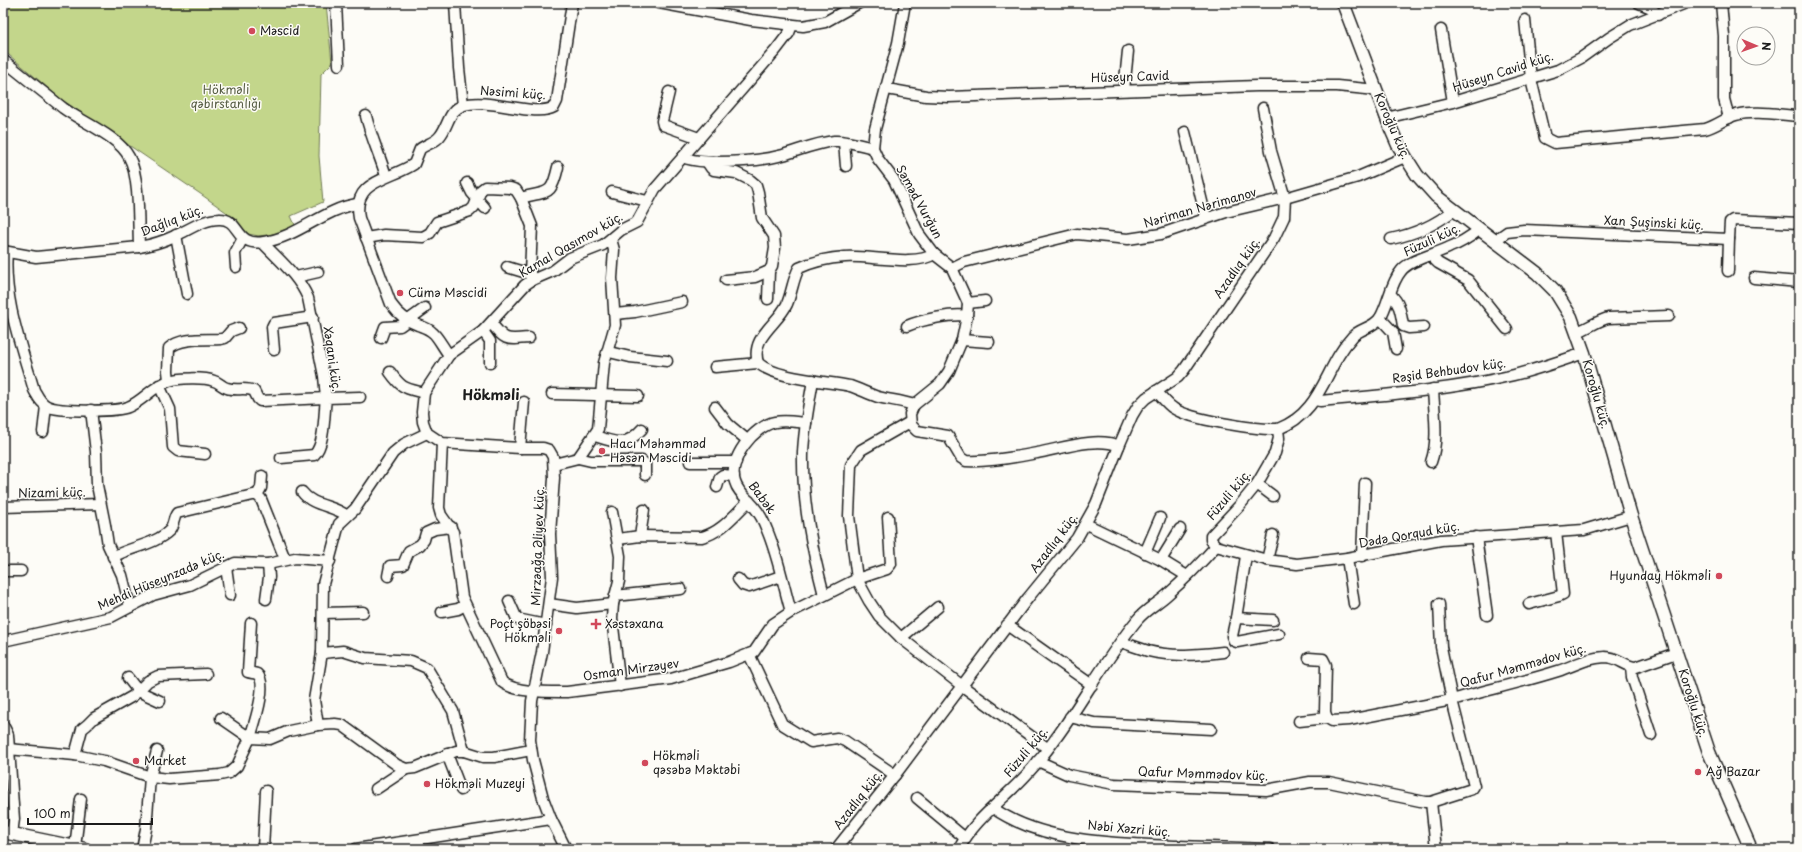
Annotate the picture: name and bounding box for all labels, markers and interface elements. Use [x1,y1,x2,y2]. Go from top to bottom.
place label: Məscid [260,21,300,39]
marker: Məscid [247,26,257,36]
north arrow [1736,26,1776,66]
text: N [1758,42,1775,51]
street label: Hüseyn Cavid küç. [1450,46,1555,96]
street label: Hüseyn Cavid [1090,66,1170,86]
park label: Hökməli qəbirstanlığı [191,80,261,112]
street label: Nəsimi küç. [480,81,547,103]
street label: Koroğlu küç. [1370,89,1416,162]
street label: Səməd Vurğun [892,161,948,242]
street label: Nəriman Nərimanov [1141,182,1259,232]
street label: Dağlıq küç. [138,200,206,240]
street label: Kamal Qasımov küç. [515,207,626,281]
street label: Xan Şuşinski küç. [1604,210,1704,234]
street label: Füzuli küç. [1400,218,1463,260]
street label: Azadlıq küç. [1209,233,1264,302]
place label: Cümə Məscidi [408,283,487,301]
marker: Cümə Məscidi [395,288,405,298]
street label: Xəqani küç. [319,325,346,393]
street label: Rəşid Behbudov küç. [1391,353,1507,387]
street label: Koroğlu küç. [1578,357,1615,431]
district label: Hökməli [463,384,519,405]
place label: Hacı Məhəmməd Həsən Məscidi [610,434,706,466]
marker: Hacı Məhəmməd Həsən Məscidi [597,446,607,456]
street label: Füzuli küç. [1202,465,1255,523]
street label: Babək [745,477,781,518]
street label: Nizami küç. [18,482,86,502]
street label: Mirzəağa Əliyev küç. [526,486,548,606]
street label: Azadlıq küç. [1025,509,1082,576]
street label: Dədə Qorqud küç. [1357,516,1461,552]
street label: Mehdi Hüseynzadə küç. [95,544,227,614]
place label: Hyunday Hökməli [1609,566,1711,584]
marker: Hyunday Hökməli [1714,571,1724,581]
place label: Poçt şöbəsi Hökməli [490,614,551,646]
place label: Xəstəxana [605,614,664,632]
marker: Xəstəxana [590,618,602,630]
marker: Poçt şöbəsi Hökməli [554,626,564,636]
street label: Qafur Məmmədov küç. [1458,638,1588,692]
street label: Osman Mirzəyev [582,653,680,685]
street label: Koroğlu küç. [1674,666,1714,739]
street label: Füzuli küç. [999,722,1052,780]
place label: Hökməli qəsəbə Məktəbi [653,746,740,778]
place label: Market [144,751,186,769]
marker: Market [131,756,141,766]
marker: Hökməli qəsəbə Məktəbi [640,758,650,768]
street label: Qafur Məmmədov küç. [1138,762,1269,784]
place label: Ağ Bazar [1706,762,1761,780]
street label: Azadlıq küç. [828,766,886,833]
marker: Ağ Bazar [1693,767,1703,777]
place label: Hökməli Muzeyi [435,774,525,792]
marker: Hökməli Muzeyi [422,779,432,789]
scale bar [28,800,152,826]
text: 100 m [34,804,71,822]
street label: Nəbi Xəzri küç. [1087,815,1172,841]

